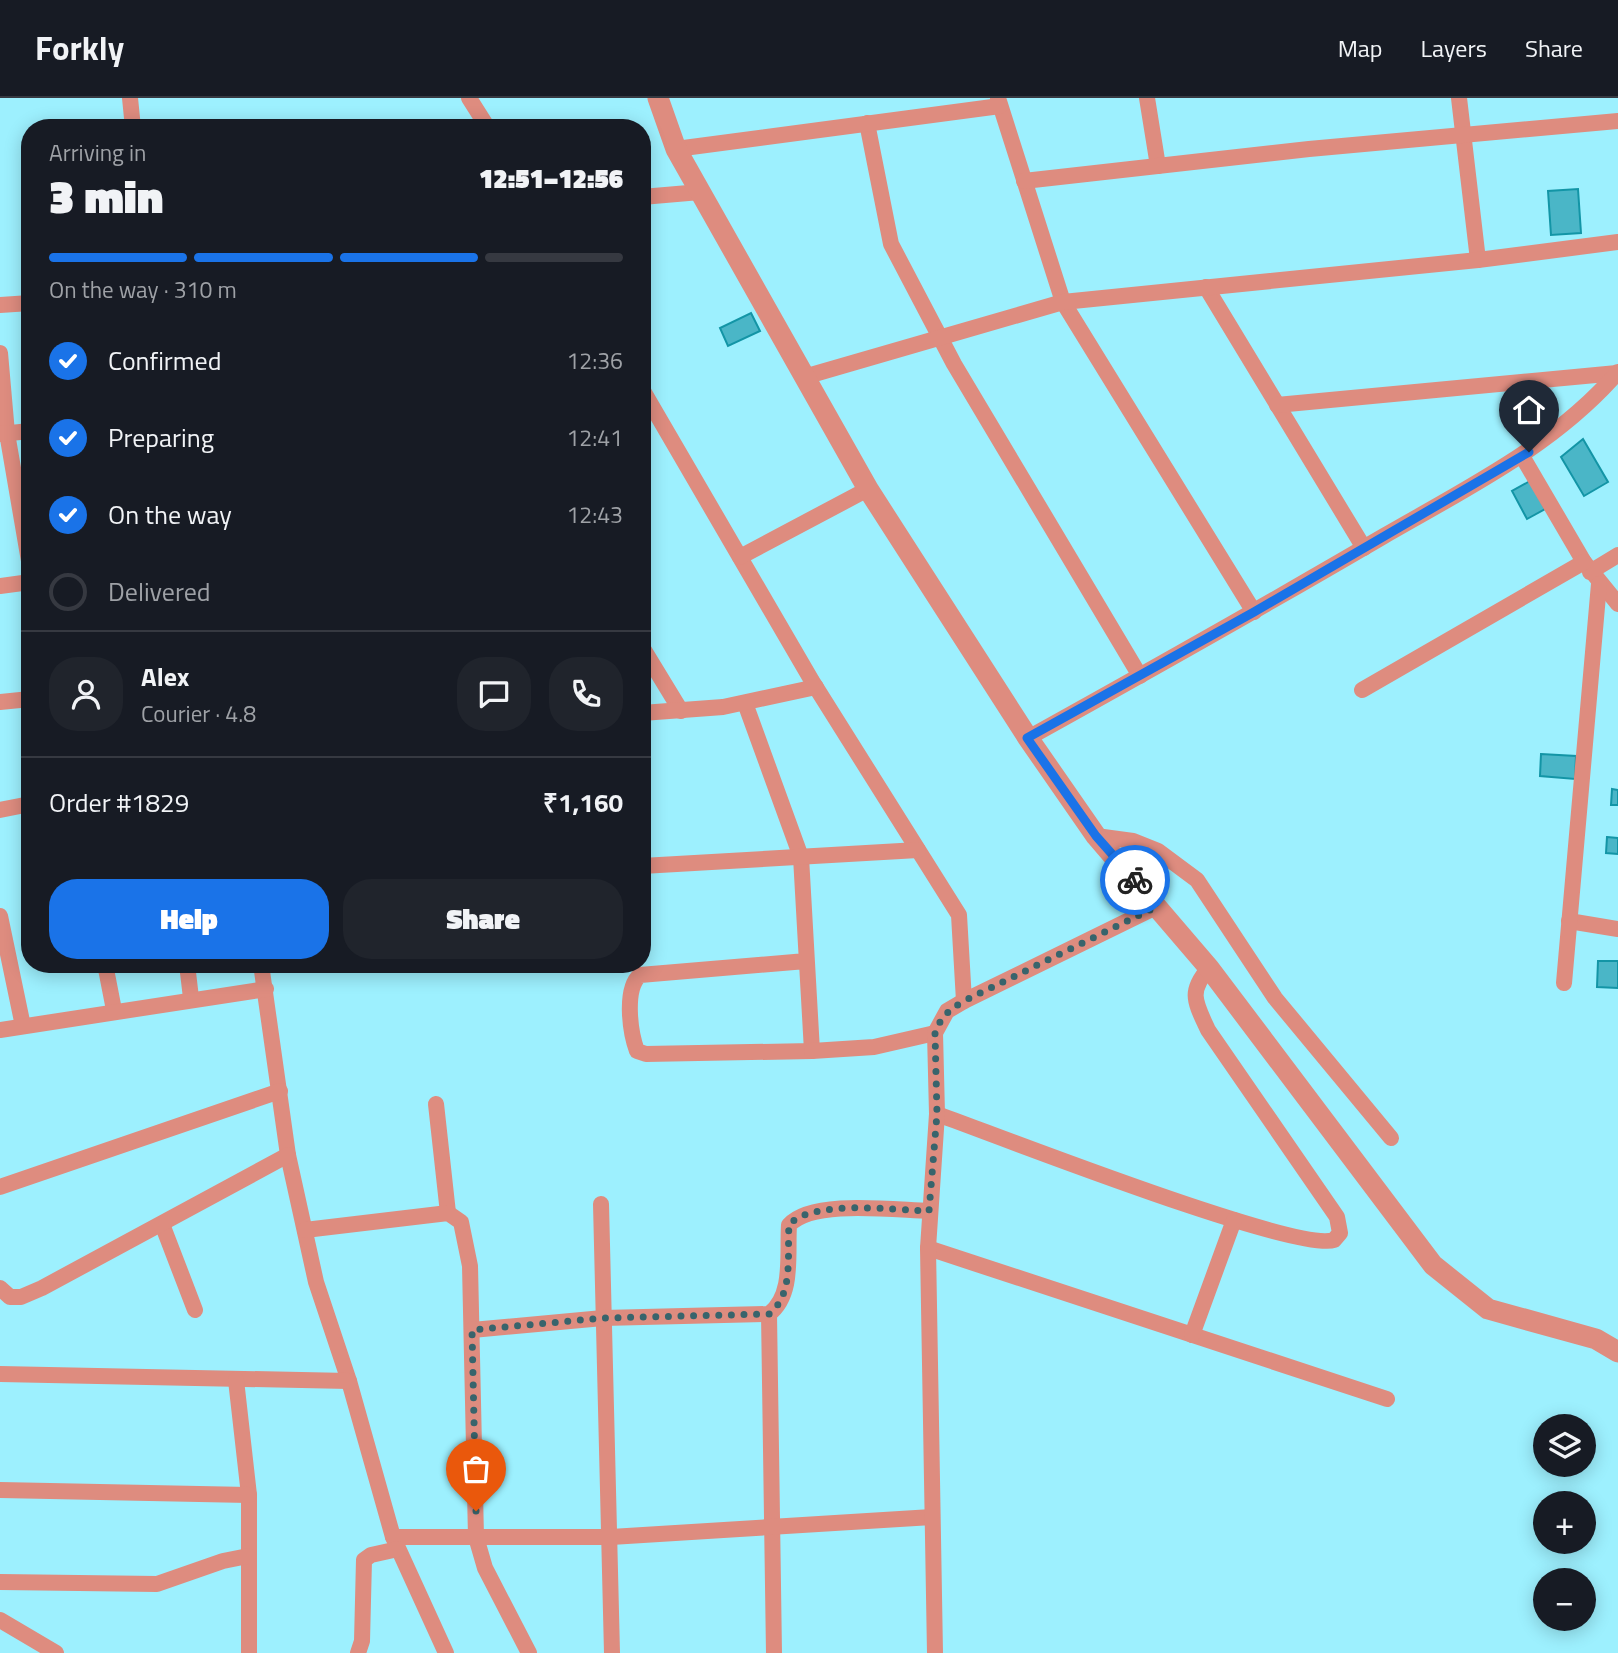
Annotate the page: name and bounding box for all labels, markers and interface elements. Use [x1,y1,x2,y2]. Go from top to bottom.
text: Forkly [35,23,124,73]
text: Map [1338,30,1383,66]
text: Layers [1421,30,1487,66]
text: Share [1525,30,1583,66]
text: Arriving in [49,135,146,170]
text: 12:51–12:56 [479,159,623,198]
text: 3 min [49,161,163,231]
text: On the way · 310 m [49,272,237,307]
text: Confirmed [108,341,222,380]
icon: check [49,342,87,380]
text: 12:36 [566,343,623,378]
pin [1499,380,1559,452]
icon: home [1510,391,1548,429]
text: Preparing [108,418,214,457]
icon: check [49,419,87,457]
text: 12:41 [566,420,623,455]
text: On the way [108,495,232,534]
icon: check [49,496,87,534]
text: 12:43 [566,497,623,532]
text: Delivered [108,572,211,611]
button: person [49,657,123,731]
text: Alex [141,657,189,696]
button: chat [457,657,531,731]
button: phone [549,657,623,731]
text: Courier · 4.8 [141,696,256,731]
text: Order #1829 [49,783,189,822]
text: ₹1,160 [543,783,623,822]
courier [1100,845,1170,915]
icon: bike [1116,861,1154,899]
button: Help [49,879,329,959]
button: Share [343,879,623,959]
map controls [1533,1414,1596,1631]
button: layers [1533,1414,1596,1477]
pin [446,1439,506,1511]
icon: bag [457,1450,495,1488]
button: + [1533,1491,1596,1554]
button: − [1533,1568,1596,1631]

